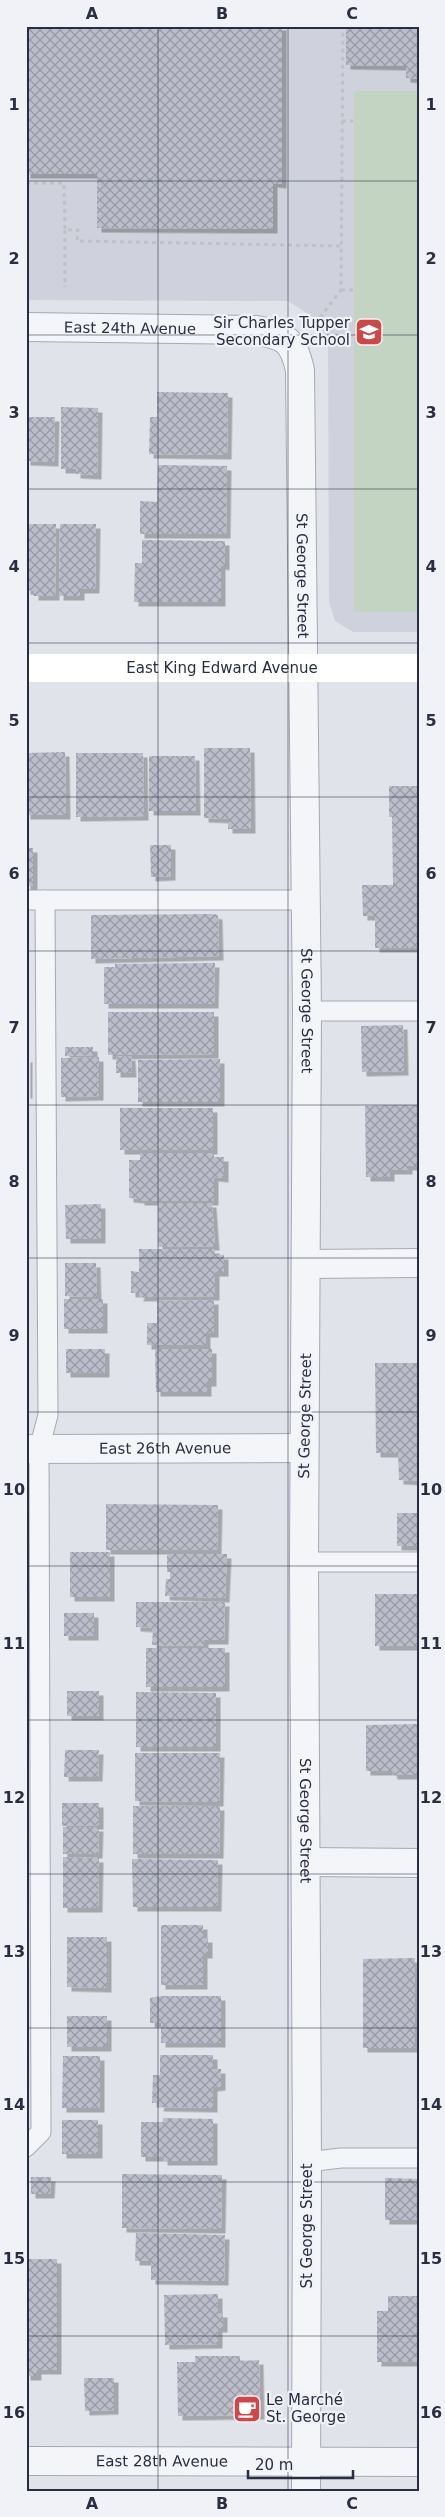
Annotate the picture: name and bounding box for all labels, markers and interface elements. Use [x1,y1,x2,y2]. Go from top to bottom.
text: A [86,4,99,23]
text: B [216,4,228,23]
text: C [346,4,358,23]
text: 1 [8,95,20,114]
text: 1 [425,95,437,114]
text: 2 [8,249,20,268]
text: 2 [425,249,437,268]
place label: Sir Charles Tupper Secondary School [213,314,351,349]
school or university icon: Sir Charles Tupper Secondary School [354,317,384,347]
street label: East 24th Avenue [64,318,196,338]
text: 3 [8,403,20,422]
text: 3 [425,403,437,422]
street label: St George Street [293,513,312,639]
text: 4 [8,557,20,576]
text: 4 [425,557,437,576]
street label: East King Edward Avenue [126,659,318,677]
text: 5 [8,711,20,730]
text: 5 [425,711,437,730]
text: 6 [8,864,20,883]
text: 6 [425,864,437,883]
street label: St George Street [297,948,316,1073]
text: 7 [8,1018,20,1037]
text: 7 [425,1018,437,1037]
text: 8 [8,1172,20,1191]
text: 8 [425,1172,437,1191]
text: 9 [8,1326,20,1345]
text: 9 [425,1326,437,1345]
street label: St George Street [295,1353,315,1479]
street label: East 26th Avenue [99,1439,231,1458]
text: 10 [3,1480,25,1499]
text: 10 [420,1480,442,1499]
text: 11 [3,1634,25,1653]
text: 11 [420,1634,442,1653]
street label: St George Street [296,1758,315,1883]
text: 12 [3,1788,25,1807]
text: 12 [420,1788,442,1807]
text: 13 [3,1942,25,1961]
text: 13 [420,1942,442,1961]
text: 14 [3,2095,25,2114]
text: 14 [420,2095,442,2114]
street label: St George Street [298,2163,316,2289]
text: 15 [3,2249,25,2268]
text: 15 [420,2249,442,2268]
place label: Le Marché St. George [266,2391,346,2426]
cafe icon: Le Marché St. George [232,2394,262,2424]
text: 16 [3,2403,25,2422]
text: 16 [420,2403,442,2422]
scale bar [248,2447,352,2479]
street label: East 28th Avenue [96,2452,228,2471]
text: 20 m [255,2456,293,2474]
text: A [86,2494,99,2513]
text: B [216,2494,228,2513]
text: C [346,2494,358,2513]

